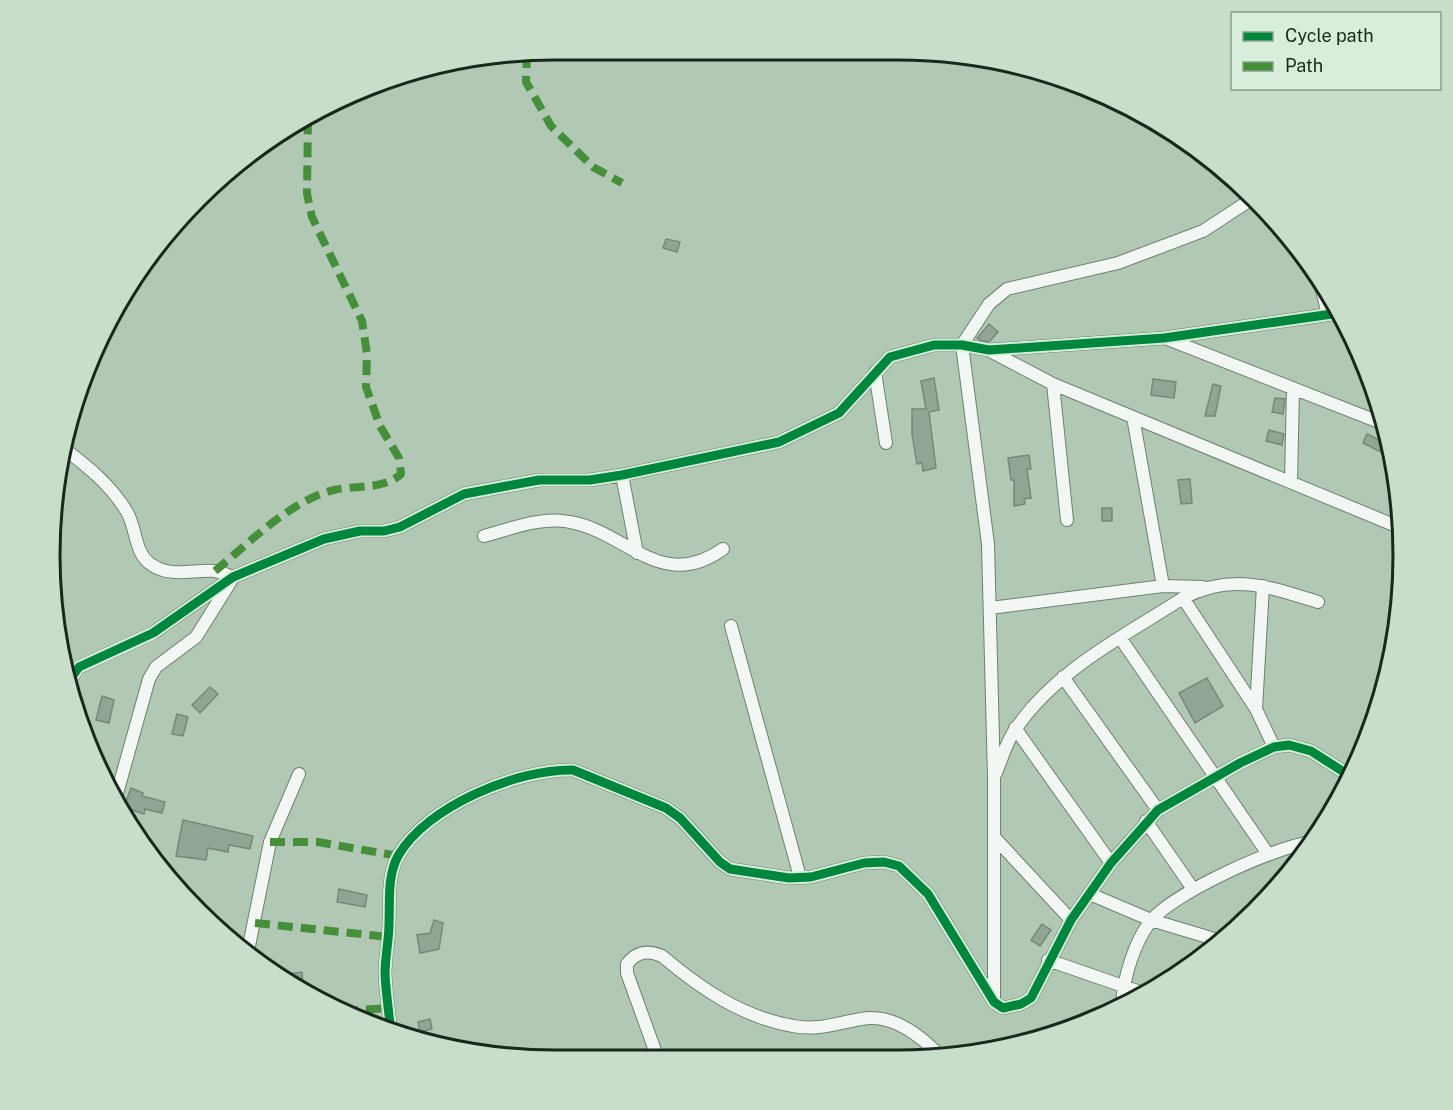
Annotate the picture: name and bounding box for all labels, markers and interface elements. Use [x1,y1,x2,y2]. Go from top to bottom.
legend [1231,12,1441,90]
text: Cycle path [1285,25,1374,46]
text: Path [1285,55,1323,76]

